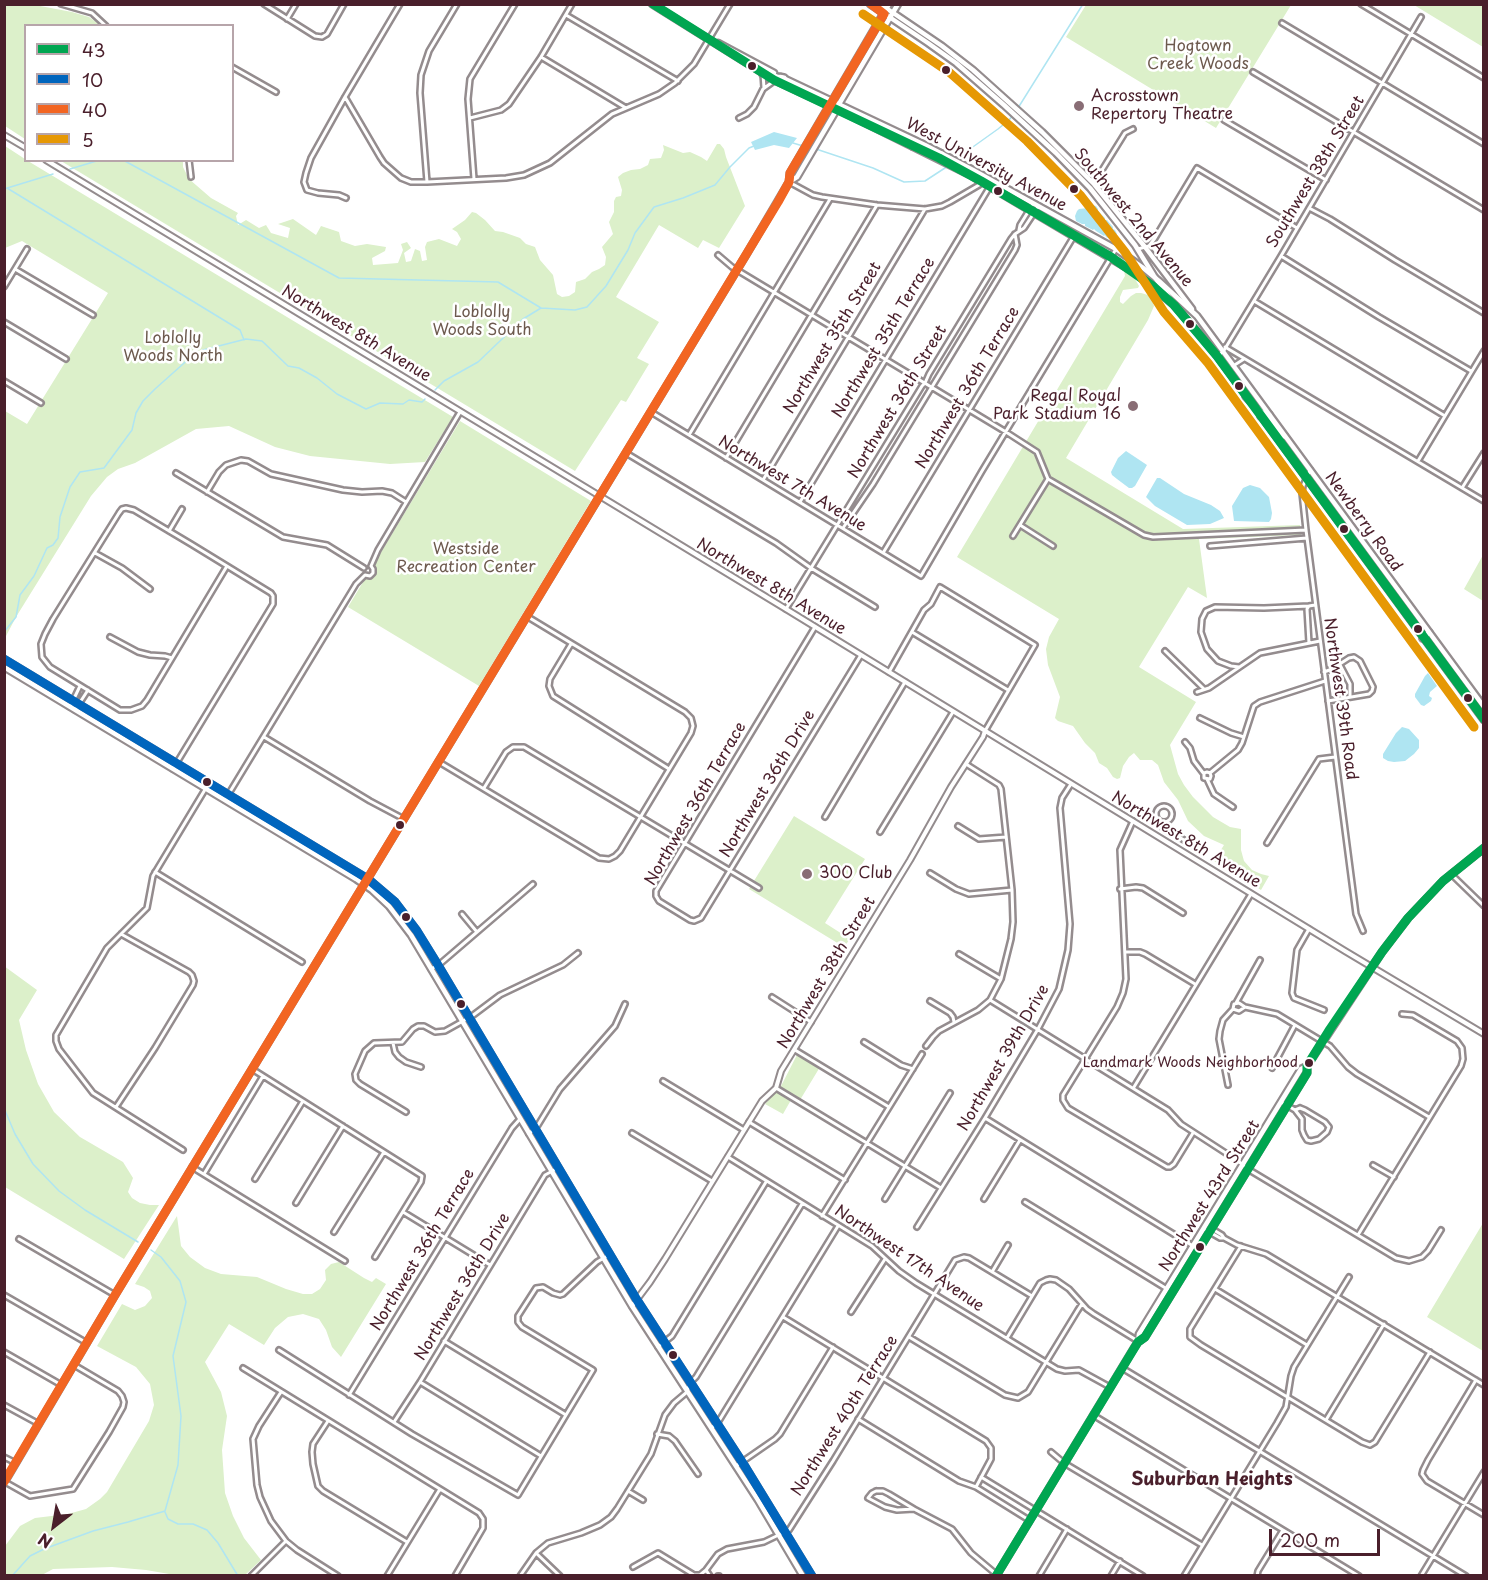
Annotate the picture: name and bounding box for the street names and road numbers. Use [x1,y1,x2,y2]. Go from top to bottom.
street label: Southwest 38th Street [1263,92,1369,252]
street label: West University Avenue [902,114,1070,216]
street label: Southwest 2nd Avenue [1069,145,1197,291]
street label: Northwest 35th Terrace [828,254,940,422]
street label: Northwest 35th Street [780,259,886,417]
street label: Northwest 8th Avenue [278,282,434,386]
street label: Northwest 36th Terrace [912,304,1024,472]
street label: Northwest 36th Street [845,322,951,482]
street label: Northwest 7th Avenue [714,432,870,536]
street label: Newberry Road [1320,468,1406,576]
street label: Northwest 8th Avenue [693,535,849,639]
street label: Northwest 39th Road [1319,617,1361,781]
street label: Northwest 36th Drive [716,707,820,861]
street label: Northwest 36th Terrace [641,719,751,889]
street label: Northwest 8th Avenue [1108,788,1264,892]
street label: Northwest 38th Street [774,893,880,1053]
street label: Northwest 39th Drive [954,981,1054,1135]
street label: Northwest 43rd Street [1156,1117,1264,1275]
street label: Northwest 36th Terrace [367,1166,479,1334]
street label: Northwest 17th Avenue [831,1202,987,1316]
street label: Northwest 36th Drive [411,1210,515,1364]
street label: Northwest 40th Terrace [788,1332,902,1500]

